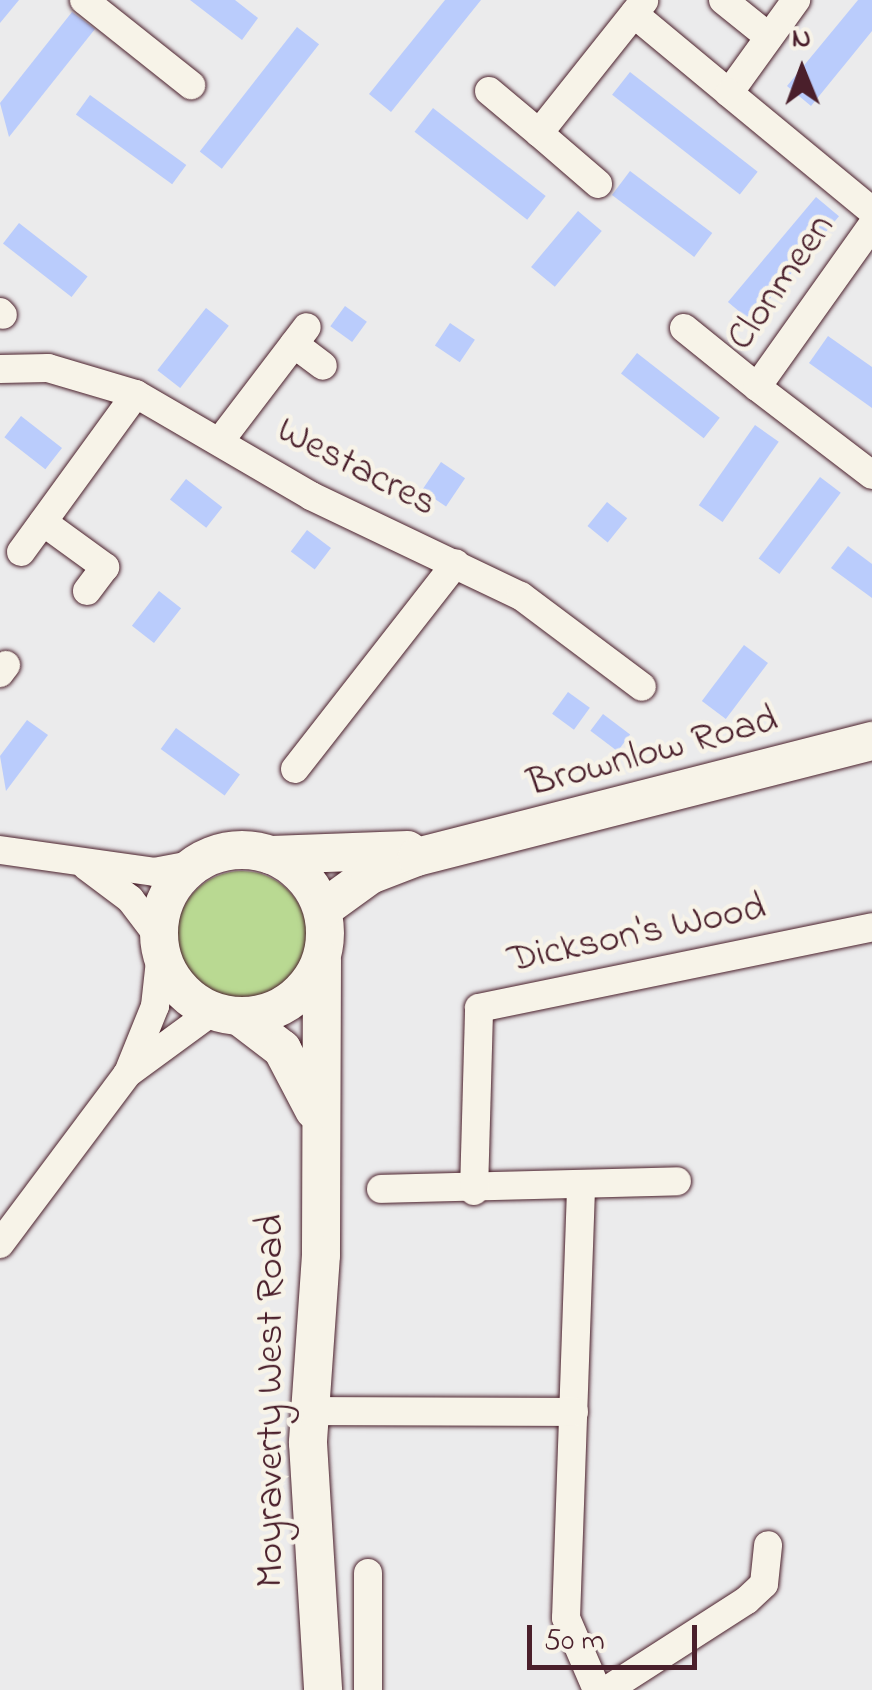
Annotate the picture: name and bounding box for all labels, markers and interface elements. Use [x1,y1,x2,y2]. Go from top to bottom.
text: N [792,19,811,60]
north arrow [752,20,852,120]
street label: Clonmeen [718,205,846,361]
street label: Westacres [268,407,444,529]
street label: Brownlow Road [523,697,783,809]
street label: Dickson's Wood [504,884,770,986]
street label: Moyraverty West Road [248,1214,296,1588]
scale bar [532,1605,702,1667]
text: 50 m [544,1620,605,1664]

